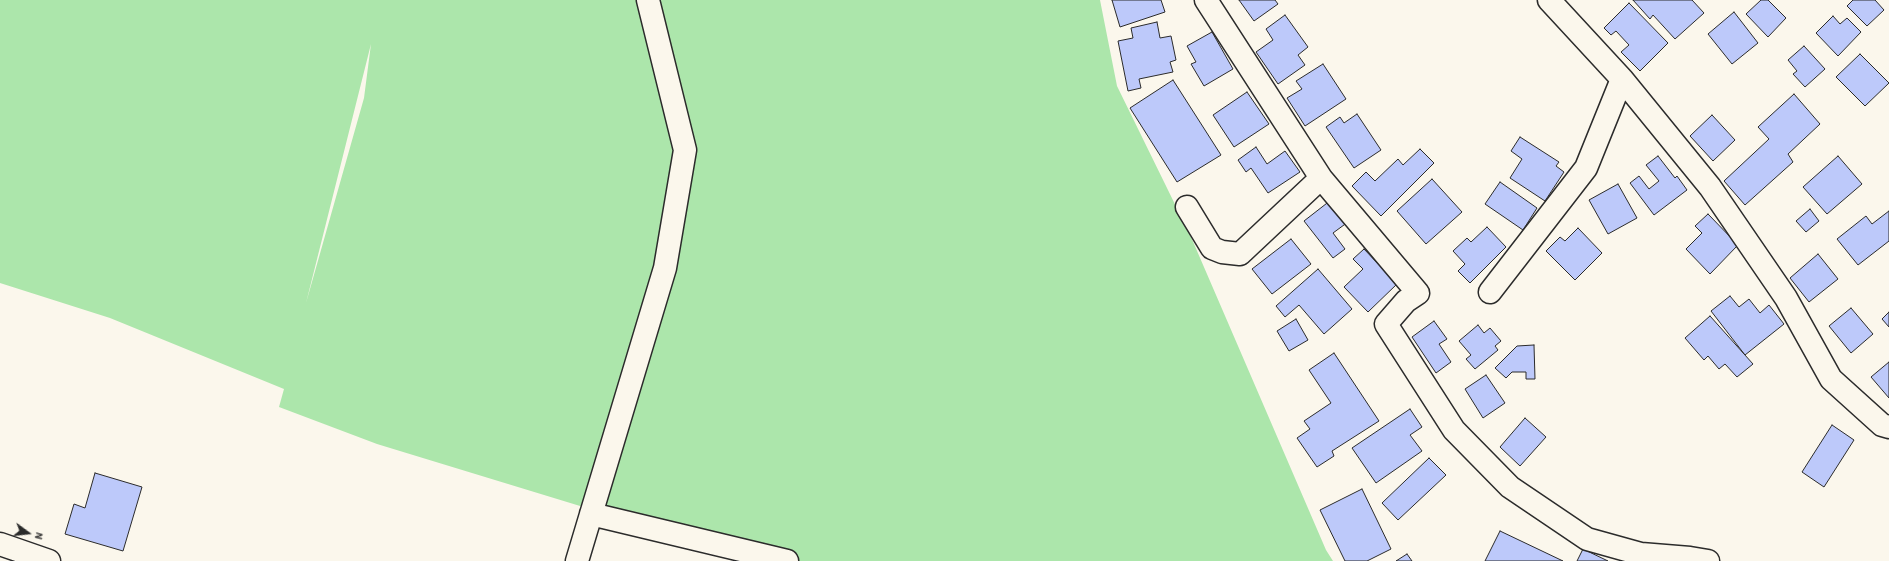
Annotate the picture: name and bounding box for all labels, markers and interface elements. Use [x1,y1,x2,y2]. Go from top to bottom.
north arrow [8,513,48,553]
text: N [32,531,47,541]

